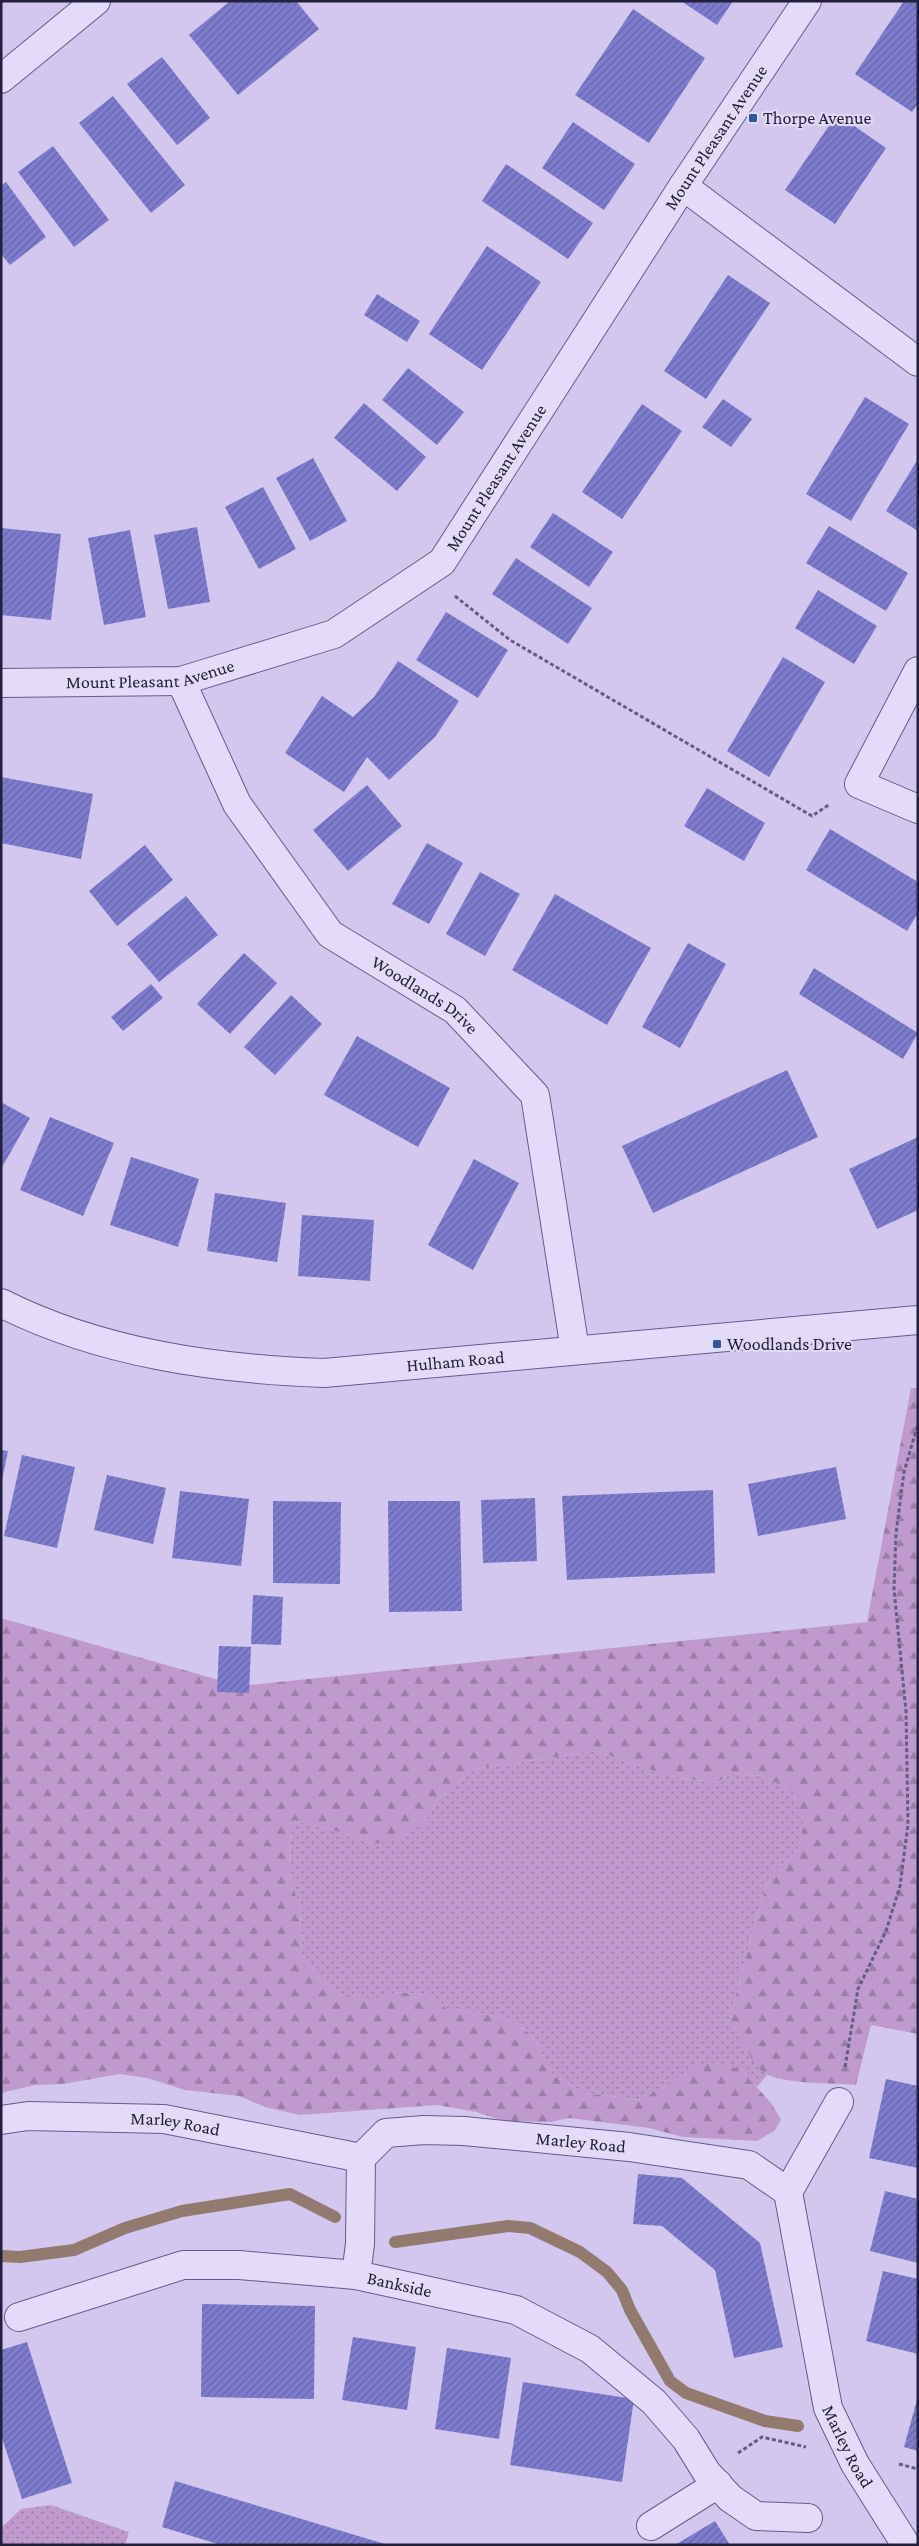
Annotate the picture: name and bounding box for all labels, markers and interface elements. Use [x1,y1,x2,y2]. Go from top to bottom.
street label: Mount Pleasant Avenue [660,61,771,214]
place label: Thorpe Avenue [763,108,872,128]
marker: Thorpe Avenue [747,112,759,124]
street label: Mount Pleasant Avenue [442,401,550,555]
street label: Mount Pleasant Avenue [66,655,237,692]
street label: Woodlands Drive [368,952,482,1038]
place label: Woodlands Drive [727,1334,852,1354]
marker: Woodlands Drive [711,1338,723,1350]
street label: Hulham Road [405,1347,506,1376]
street label: Marley Road [130,2108,222,2140]
street label: Marley Road [535,2128,627,2157]
street label: Bankside [365,2268,434,2301]
street label: Marley Road [818,2402,878,2492]

